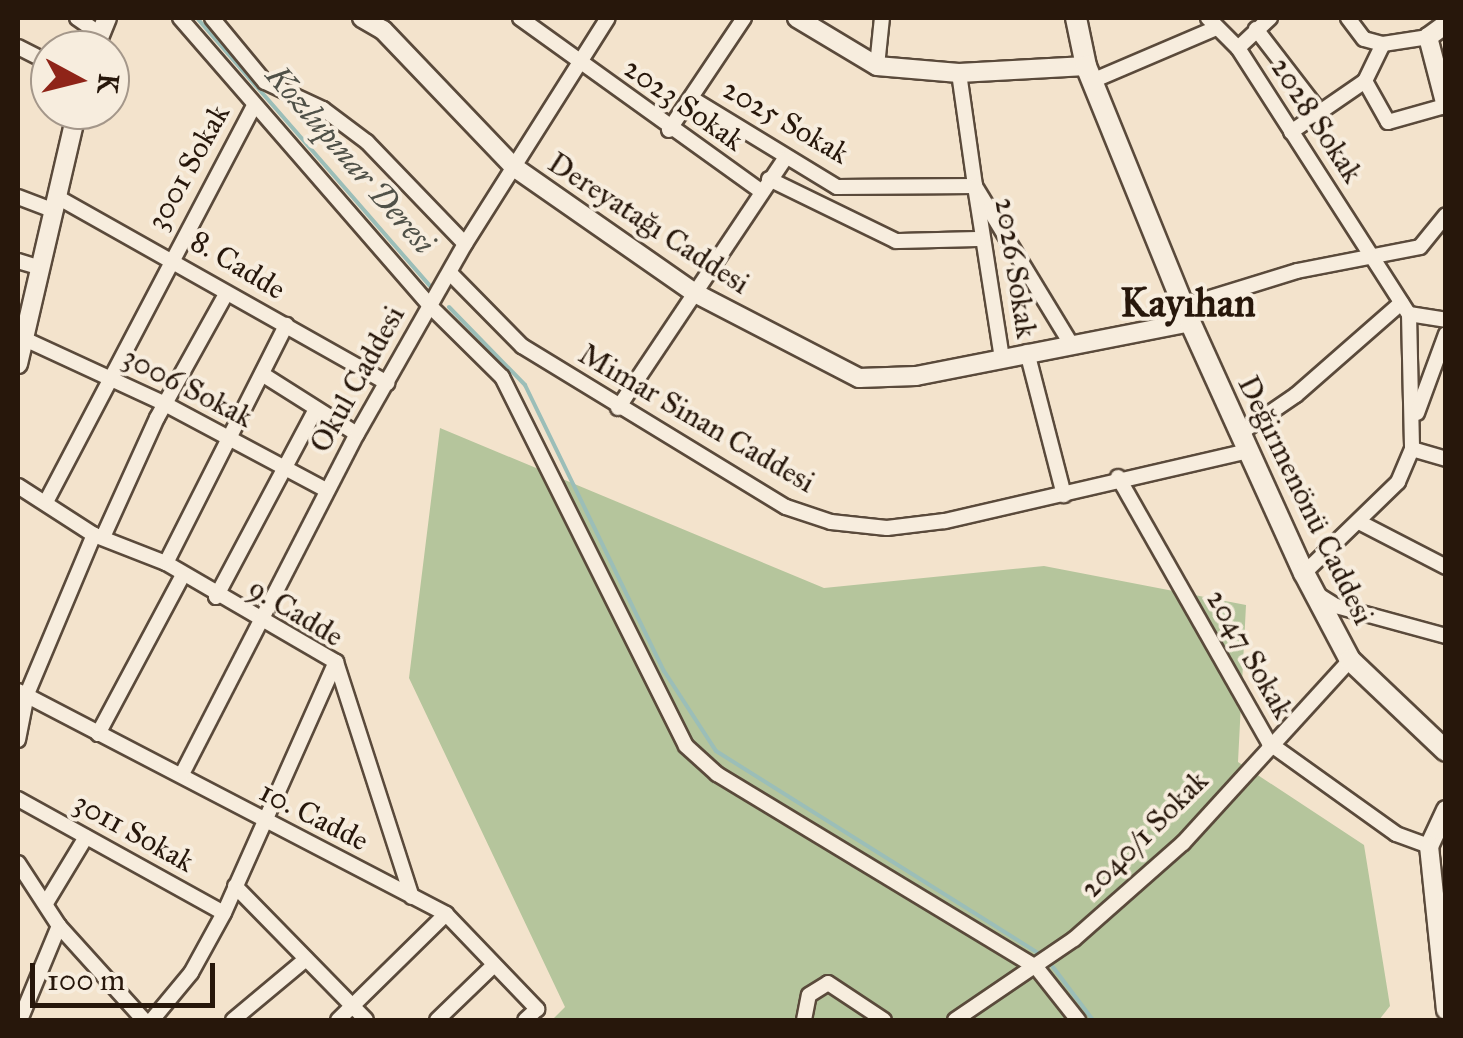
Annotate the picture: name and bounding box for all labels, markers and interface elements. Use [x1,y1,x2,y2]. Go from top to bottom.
north arrow [30,30,130,130]
street label: 2023 Sokak [617,50,751,158]
street label: 2028 Sokak [1263,50,1371,190]
water label: Kozlupınar Deresi [257,58,443,262]
street label: 2025 Sokak [716,70,856,172]
text: K [90,71,127,95]
street label: 3001 Sokak [139,98,237,236]
street label: Dereyatağı Caddesi [541,144,757,302]
street label: 2026 Sokak [987,195,1045,341]
street label: 8. Cadde [184,223,292,307]
district label: Kayıhan [1120,279,1256,327]
street label: Okul Caddesi [302,299,412,459]
street label: Mimar Sinan Caddesi [572,336,822,500]
street label: 3006 Sokak [117,339,259,435]
street label: Değirmenönü Caddesi [1230,370,1382,630]
street label: 9. Cadde [242,570,350,654]
street label: 2047 Sokak [1199,583,1301,725]
street label: 2040/1 Sokak [1073,763,1215,905]
street label: 10. Cadde [253,773,375,859]
street label: 3011 Sokak [67,784,201,880]
scale bar [35,943,220,1005]
text: 100 m [47,962,125,998]

